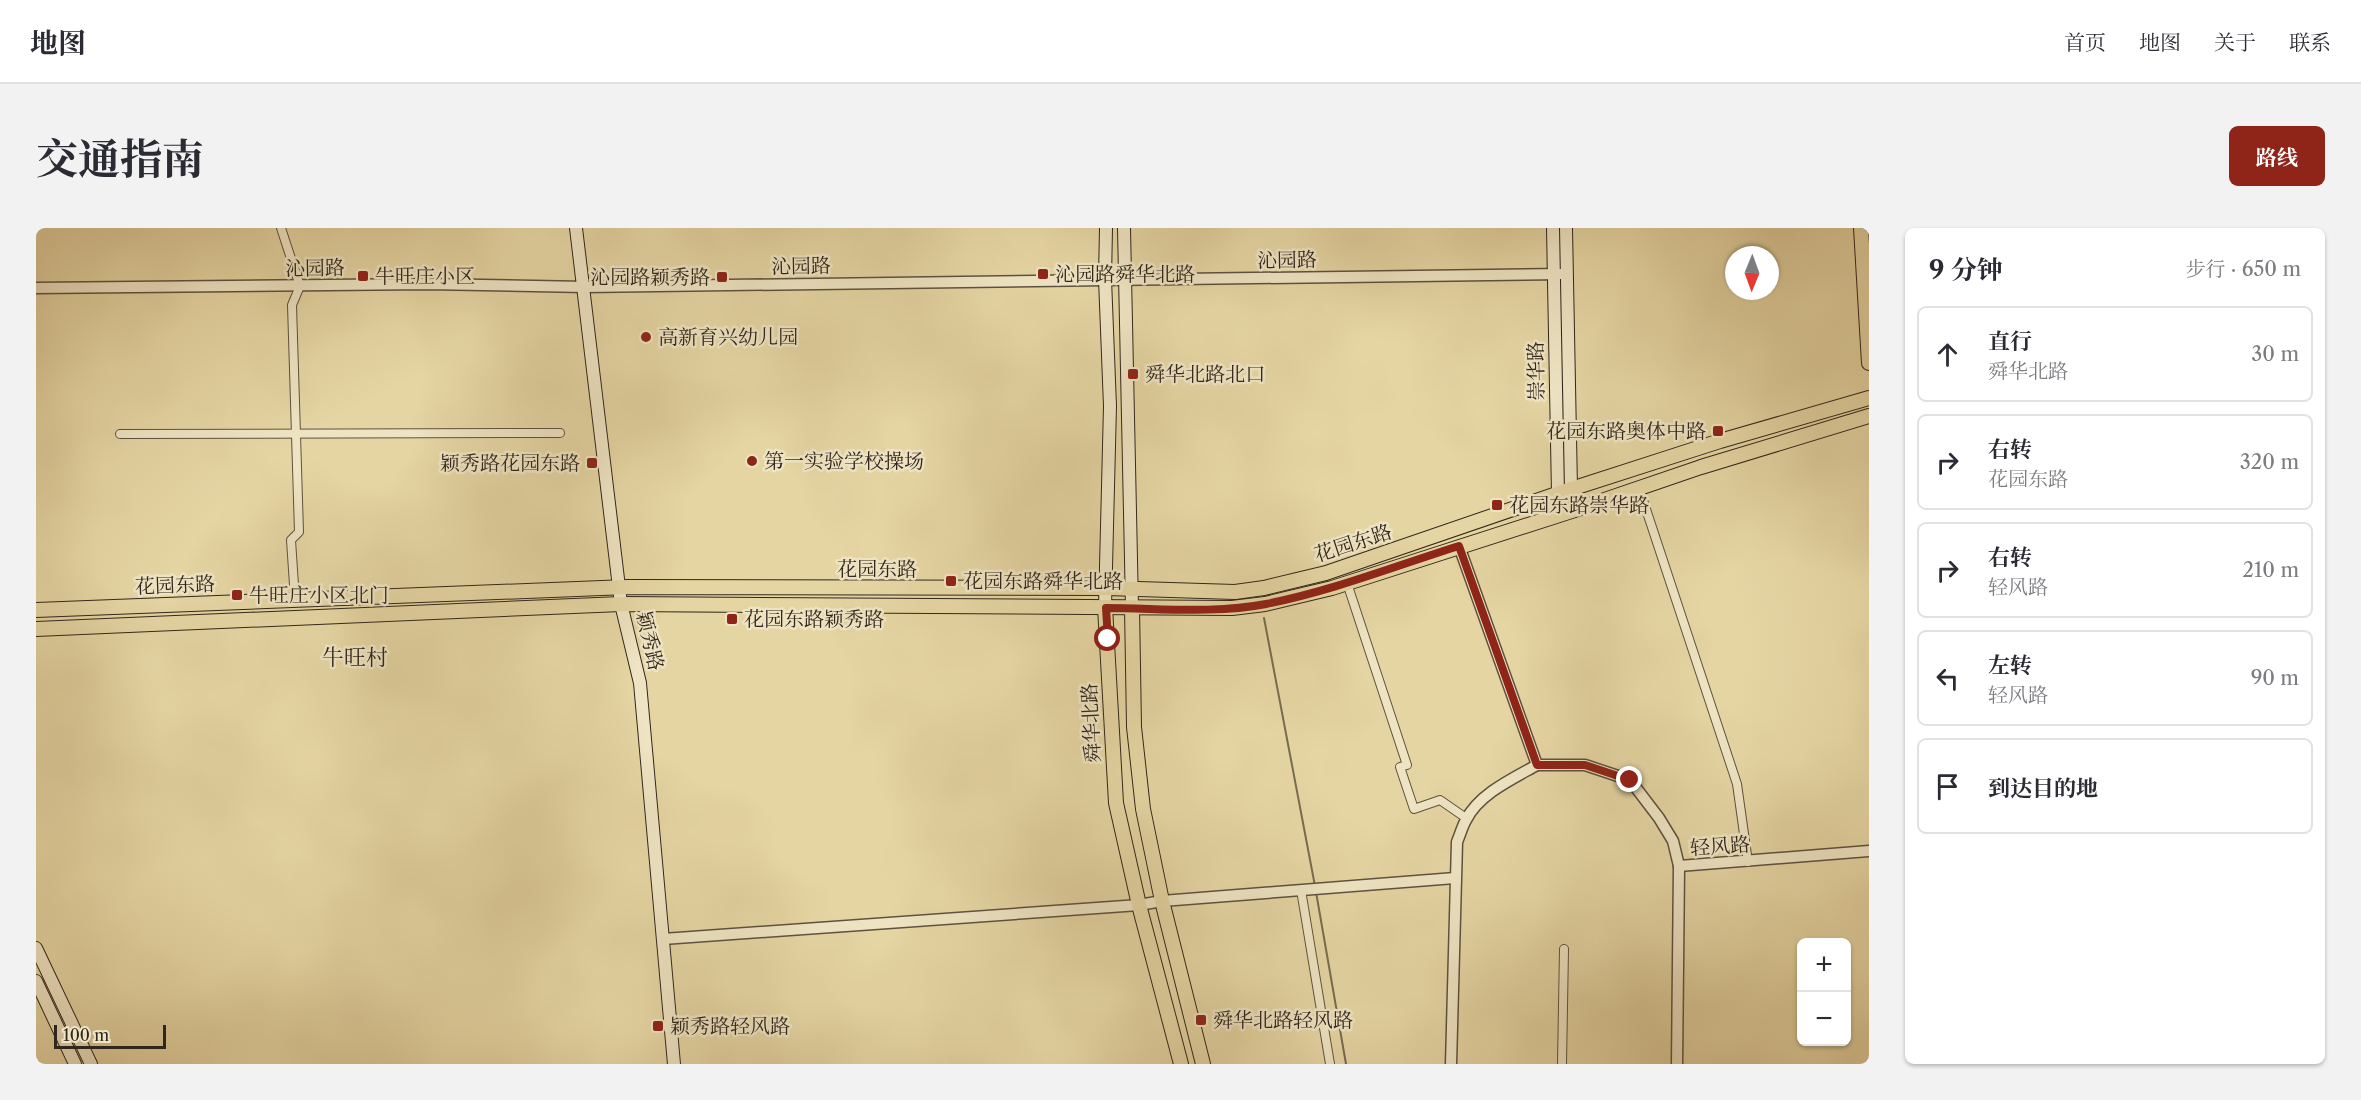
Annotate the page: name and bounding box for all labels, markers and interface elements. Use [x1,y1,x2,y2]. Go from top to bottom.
text: 地图 [30,26,86,60]
text: 首页 [2064,30,2106,55]
text: 地图 [2139,30,2181,55]
text: 关于 [2214,30,2256,55]
text: 联系 [2289,30,2331,55]
button: 路线 [2229,126,2325,186]
text: 交通指南 [36,133,204,185]
north arrow [1725,246,1779,300]
street label: 沁园路 [1257,247,1317,273]
street label: 沁园路 [771,253,831,279]
text: 9 分钟 [1929,254,2003,286]
street label: 沁园路 [285,255,345,281]
text: 步行 · 650 m [2186,257,2301,281]
place label: 沁园路舜华北路 [1055,262,1195,286]
place label: 牛旺庄小区 [375,264,475,288]
place label: 沁园路颖秀路 [590,265,710,289]
marker: 沁园路舜华北路 [1036,267,1050,281]
marker: 牛旺庄小区 [356,269,370,283]
marker: 沁园路颖秀路 [715,270,729,284]
place label: 高新育兴幼儿园 [658,325,798,349]
text: 直行 [1988,328,2032,355]
marker: 高新育兴幼儿园 [639,330,653,344]
icon: ahead [1931,338,1964,371]
street label: 崇华路 [1523,341,1549,401]
text: 30 m [2251,342,2299,366]
text: 舜华北路 [1988,359,2068,383]
place label: 舜华北路北口 [1145,362,1265,386]
marker: 舜华北路北口 [1126,367,1140,381]
place label: 花园东路奥体中路 [1546,419,1706,443]
marker: 花园东路奥体中路 [1711,424,1725,438]
text: 右转 [1988,436,2032,463]
icon: right [1931,446,1964,479]
place label: 第一实验学校操场 [764,449,924,473]
text: 320 m [2240,450,2299,474]
place label: 颖秀路花园东路 [440,451,580,475]
marker: 第一实验学校操场 [745,454,759,468]
marker: 颖秀路花园东路 [585,456,599,470]
text: 花园东路 [1988,467,2068,491]
place label: 花园东路崇华路 [1509,493,1649,517]
marker: 花园东路崇华路 [1490,498,1504,512]
street label: 花园东路 [1311,519,1395,567]
text: 右转 [1988,544,2032,571]
icon: right [1931,554,1964,587]
street label: 花园东路 [837,557,917,581]
text: 210 m [2242,558,2299,582]
place label: 花园东路舜华北路 [963,569,1123,593]
street label: 花园东路 [135,572,215,598]
marker: 花园东路舜华北路 [944,574,958,588]
text: 轻风路 [1988,575,2048,599]
place label: 牛旺庄小区北门 [249,583,389,607]
marker: 牛旺庄小区北门 [230,588,244,602]
place label: 花园东路颖秀路 [744,607,884,631]
street label: 颖秀路 [632,609,668,673]
marker: 花园东路颖秀路 [725,612,739,626]
route start [1094,625,1120,651]
district label: 牛旺村 [322,644,388,671]
text: 左转 [1988,652,2032,679]
icon: left [1931,662,1964,695]
text: 90 m [2251,666,2299,690]
street label: 舜华北路 [1077,682,1105,764]
text: 轻风路 [1988,683,2048,707]
route end [1616,766,1642,792]
icon: arrive [1931,770,1964,803]
text: 到达目的地 [1988,775,2098,802]
street label: 轻风路 [1689,832,1751,860]
map controls [1797,938,1851,1046]
button: + [1797,938,1851,992]
button: − [1797,992,1851,1046]
place label: 舜华北路轻风路 [1213,1008,1353,1032]
marker: 舜华北路轻风路 [1194,1013,1208,1027]
place label: 颖秀路轻风路 [670,1014,790,1038]
marker: 颖秀路轻风路 [651,1019,665,1033]
scale bar [54,1022,166,1050]
text: 100 m [63,1025,109,1045]

